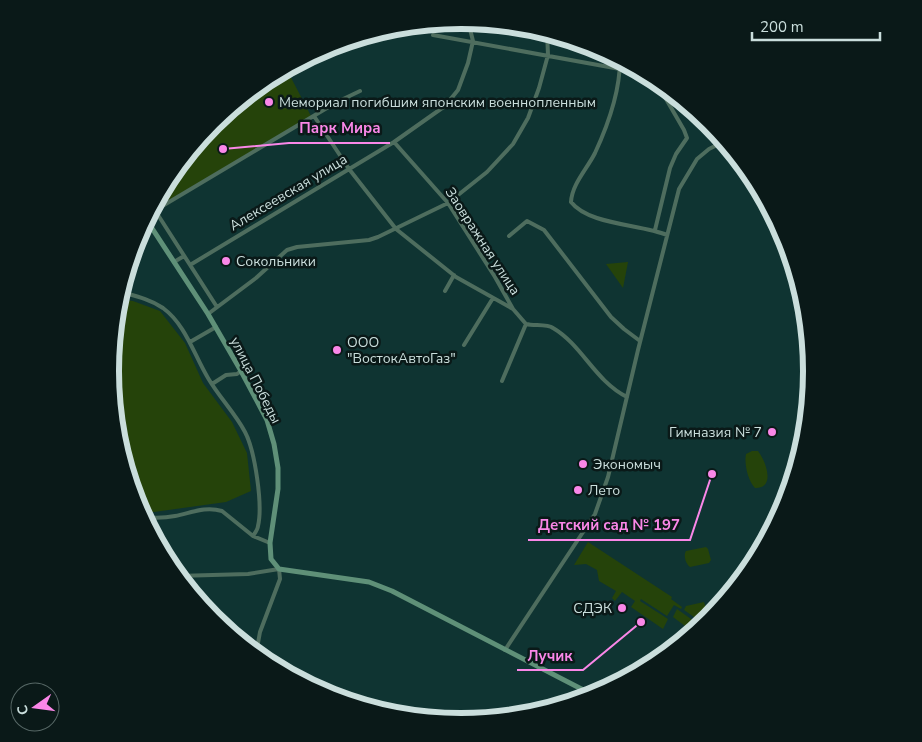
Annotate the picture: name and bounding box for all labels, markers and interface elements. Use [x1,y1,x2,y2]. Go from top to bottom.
scale bar [752,10,880,42]
text: 200 m [760,17,804,37]
place label: Мемориал погибшим японским военнопленным [279,93,596,112]
marker: Мемориал погибшим японским военнопленным [263,96,275,108]
callout: Парк Мира [289,113,390,143]
text: Парк Мира [299,118,381,138]
street label: Алексеевская улица [226,150,351,235]
street label: Заовражная улица [441,184,525,299]
place label: Сокольники [236,252,316,271]
marker: Сокольники [220,255,232,267]
place label: ООО "ВостокАвтоГаз" [347,333,456,368]
street label: улица Победы [225,334,286,427]
marker: ООО "ВостокАвтоГаз" [331,344,343,356]
place label: Гимназия № 7 [669,423,762,442]
marker: Гимназия № 7 [766,426,778,438]
place label: Экономыч [593,455,661,474]
marker: Экономыч [577,458,589,470]
place label: Лето [588,481,620,500]
marker: Лето [572,484,584,496]
callout: Детский сад № 197 [528,510,690,540]
text: Детский сад № 197 [538,515,680,535]
place label: СДЭК [573,599,612,618]
marker: СДЭК [616,602,628,614]
callout: Лучик [517,640,583,670]
text: Лучик [527,646,573,666]
north arrow [10,682,60,732]
text: С [12,703,33,717]

